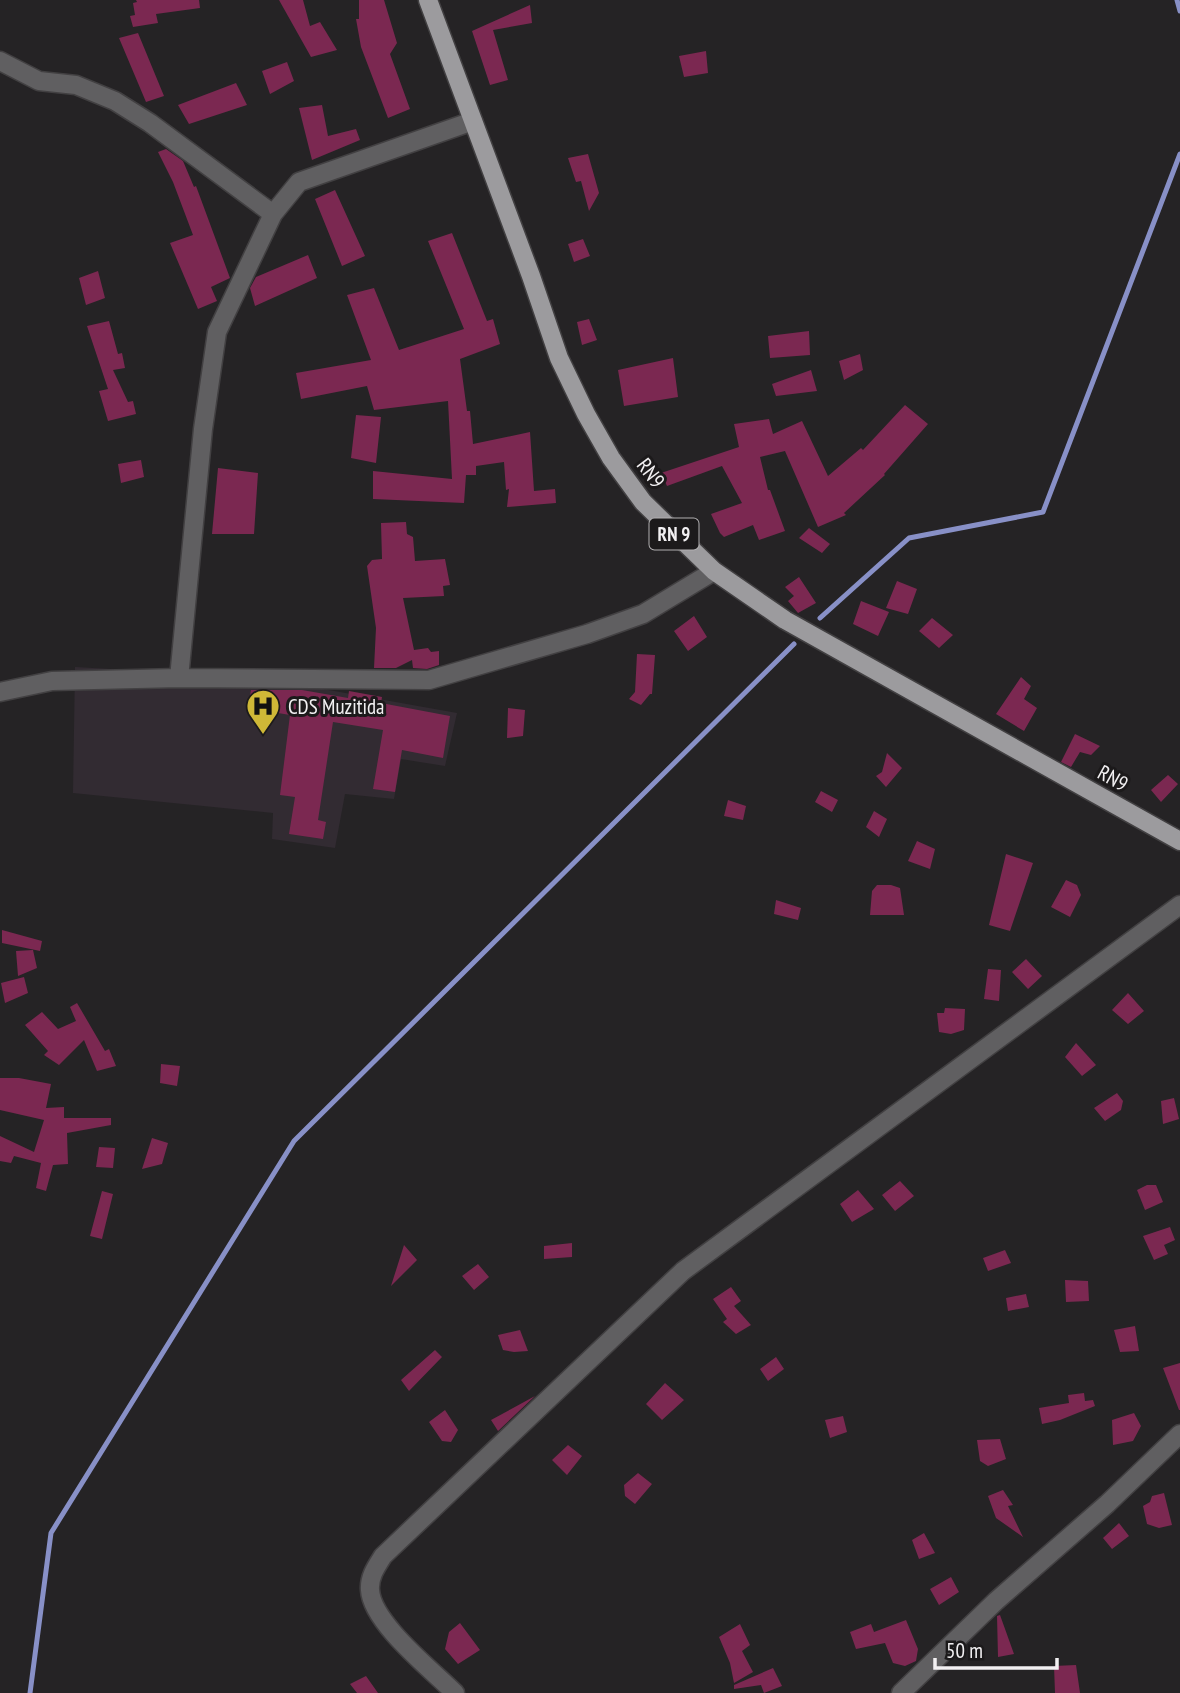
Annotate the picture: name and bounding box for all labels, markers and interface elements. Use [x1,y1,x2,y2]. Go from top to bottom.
street label: RN9 [631,453,671,493]
road number: RN 9 [650,519,698,550]
hospital icon: CDS Muzitida [244,687,282,736]
place label: CDS Muzitida [288,693,385,720]
street label: RN9 [1093,759,1133,797]
scale bar [935,1626,1058,1670]
text: 50 m [946,1637,983,1664]

